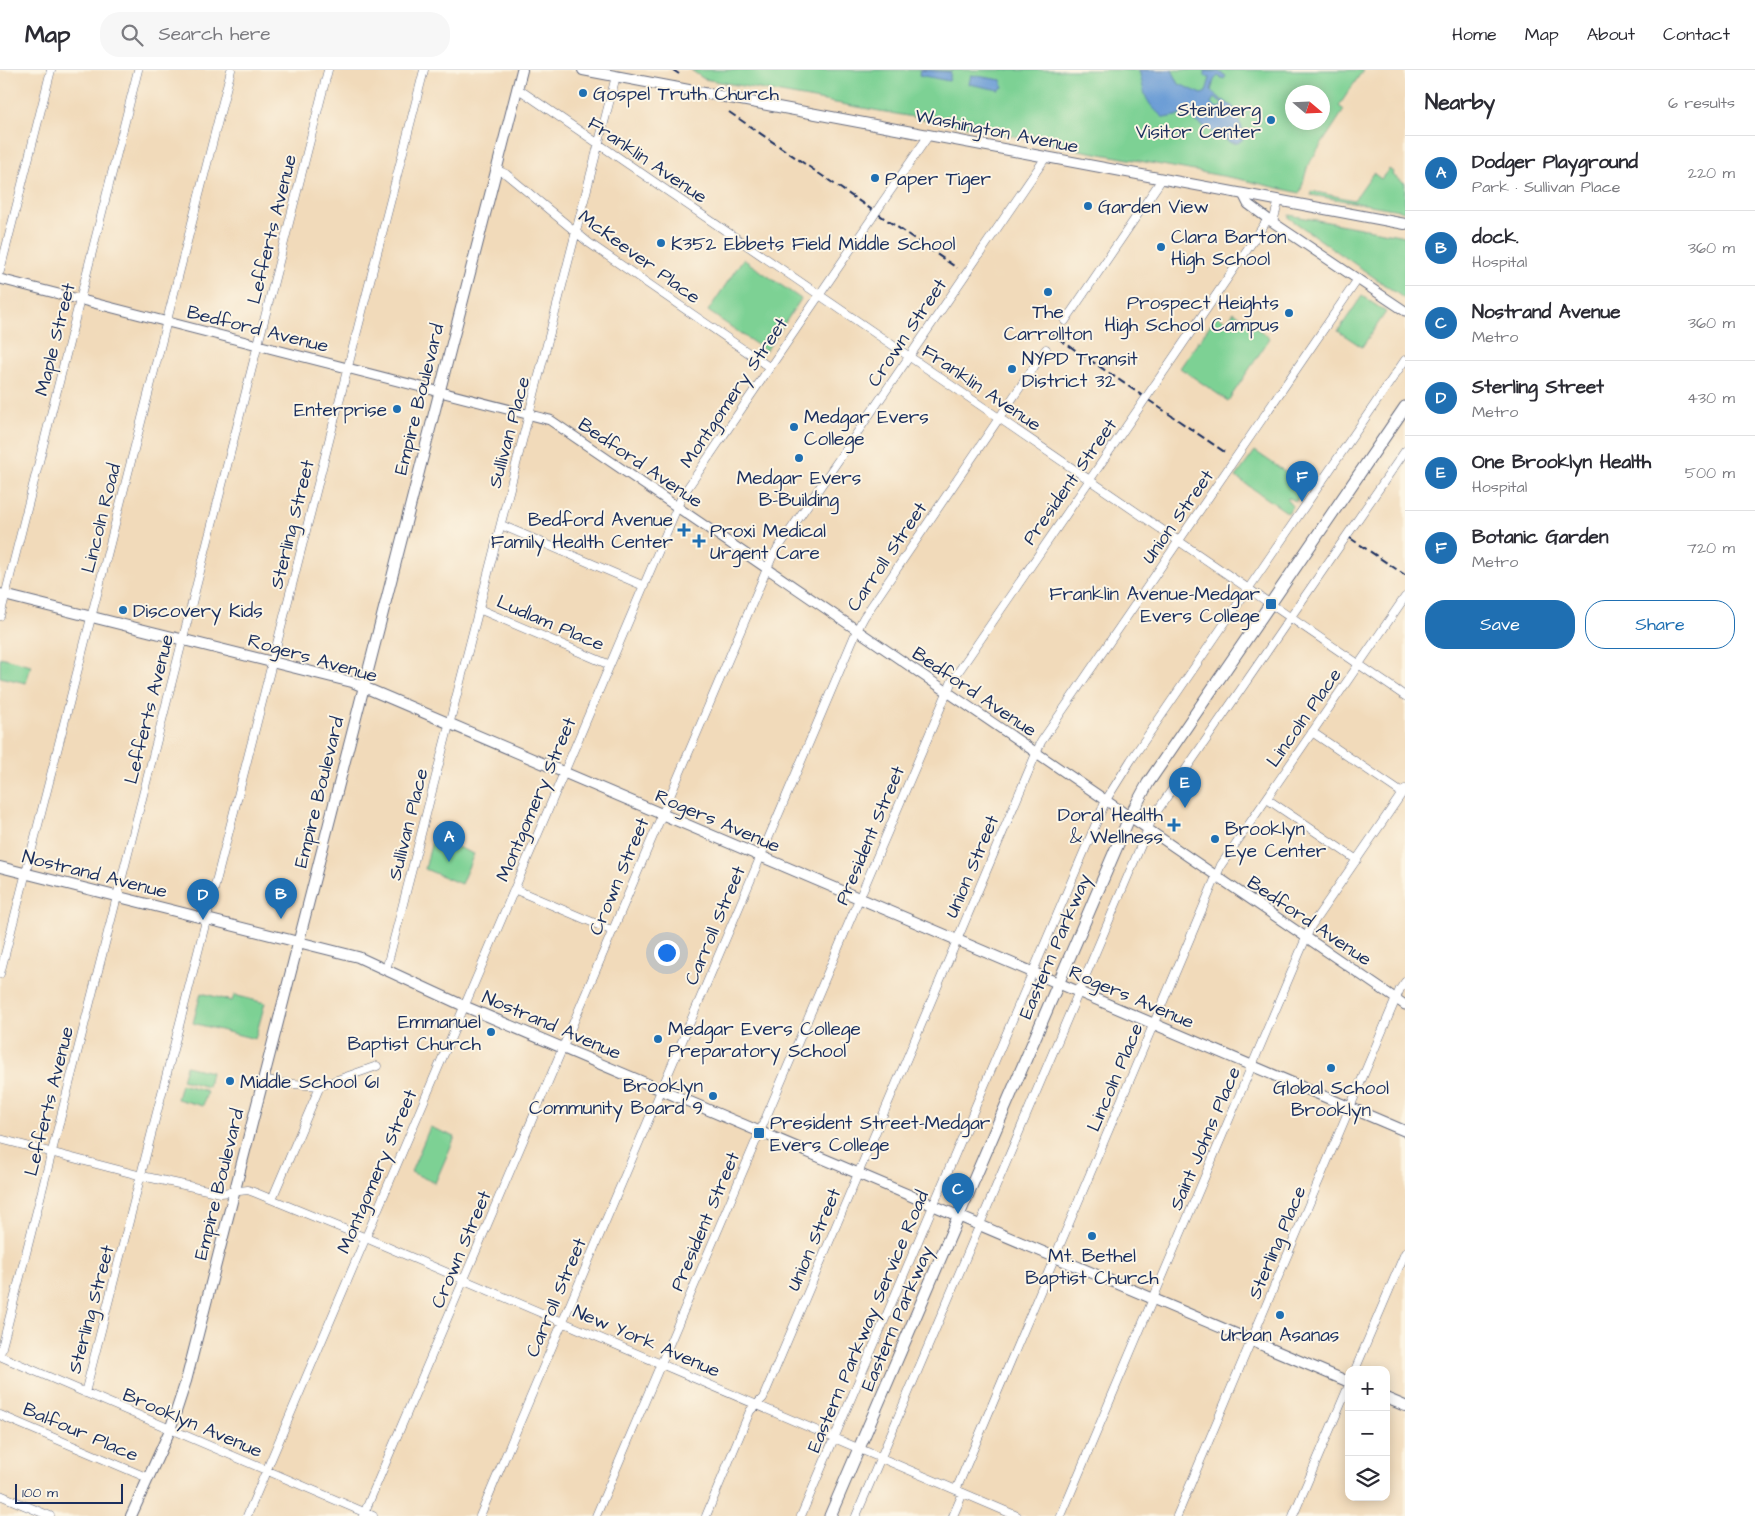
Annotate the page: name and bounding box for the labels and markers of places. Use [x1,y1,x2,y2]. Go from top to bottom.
place label: Gospel Truth Church [593,81,780,108]
marker: Gospel Truth Church [577,87,589,99]
place label: Steinberg Visitor Center [1136,97,1262,146]
marker: Steinberg Visitor Center [1265,114,1277,126]
place label: Paper Tiger [885,166,992,194]
marker: Paper Tiger [869,172,881,184]
place label: Garden View [1098,194,1209,221]
marker: Garden View [1082,200,1094,212]
place label: Clara Barton High School [1171,224,1286,274]
place label: K352 Ebbets Field Middle School [671,231,955,258]
marker: K352 Ebbets Field Middle School [655,237,667,249]
marker: Clara Barton High School [1155,241,1167,253]
marker: The Carrollton [1042,286,1054,298]
place label: Prospect Heights High School Campus [1105,290,1279,340]
place label: The Carrollton [1004,299,1092,348]
marker: Prospect Heights High School Campus [1283,307,1295,319]
place label: NYPD Transit District 32 [1022,346,1138,395]
marker: NYPD Transit District 32 [1006,363,1018,375]
place label: Enterprise [294,397,387,424]
marker: Enterprise [391,403,403,415]
place label: Medgar Evers College [804,404,929,454]
marker: Medgar Evers College [788,421,800,433]
marker: Medgar Evers B-Building [793,452,805,464]
pin: F [1286,461,1318,502]
place label: Medgar Evers B-Building [737,465,861,515]
place label: Bedford Avenue Family Health Center [491,507,674,557]
place label: Proxi Medical Urgent Care [710,518,826,568]
marker: Bedford Avenue Family Health Center [677,523,691,537]
marker: Proxi Medical Urgent Care [692,534,706,548]
place label: Franklin Avenue-Medgar Evers College [1049,581,1261,631]
marker: Franklin Avenue-Medgar Evers College [1264,597,1278,611]
place label: Discovery Kids [133,598,263,626]
marker: Discovery Kids [117,604,129,616]
pin: E [1169,767,1201,808]
place label: Doral Health & Wellness [1058,802,1164,851]
place label: Brooklyn Eye Center [1225,816,1327,866]
marker: Doral Health & Wellness [1167,818,1181,832]
pin: A [433,821,465,862]
marker: Brooklyn Eye Center [1209,833,1221,845]
pin: B [265,878,297,919]
pin: D [187,879,219,920]
place label: Emmanuel Baptist Church [347,1009,482,1058]
place label: Medgar Evers College Preparatory School [668,1016,861,1066]
marker: Emmanuel Baptist Church [485,1026,497,1038]
marker: Medgar Evers College Preparatory School [652,1033,664,1045]
marker: Global School Brooklyn [1325,1062,1337,1074]
place label: Middle School 61 [240,1069,379,1096]
place label: Brooklyn Community Board 9 [529,1073,703,1123]
marker: Middle School 61 [224,1075,236,1087]
place label: Global School Brooklyn [1273,1075,1389,1125]
marker: Brooklyn Community Board 9 [707,1090,719,1102]
place label: President Street–Medgar Evers College [770,1110,991,1160]
marker: President Street–Medgar Evers College [752,1126,766,1140]
pin: C [942,1173,974,1214]
marker: Mt. Bethel Baptist Church [1086,1230,1098,1242]
place label: Mt. Bethel Baptist Church [1025,1243,1159,1292]
marker: Urban Asanas [1274,1309,1286,1321]
place label: Urban Asanas [1221,1322,1339,1349]

